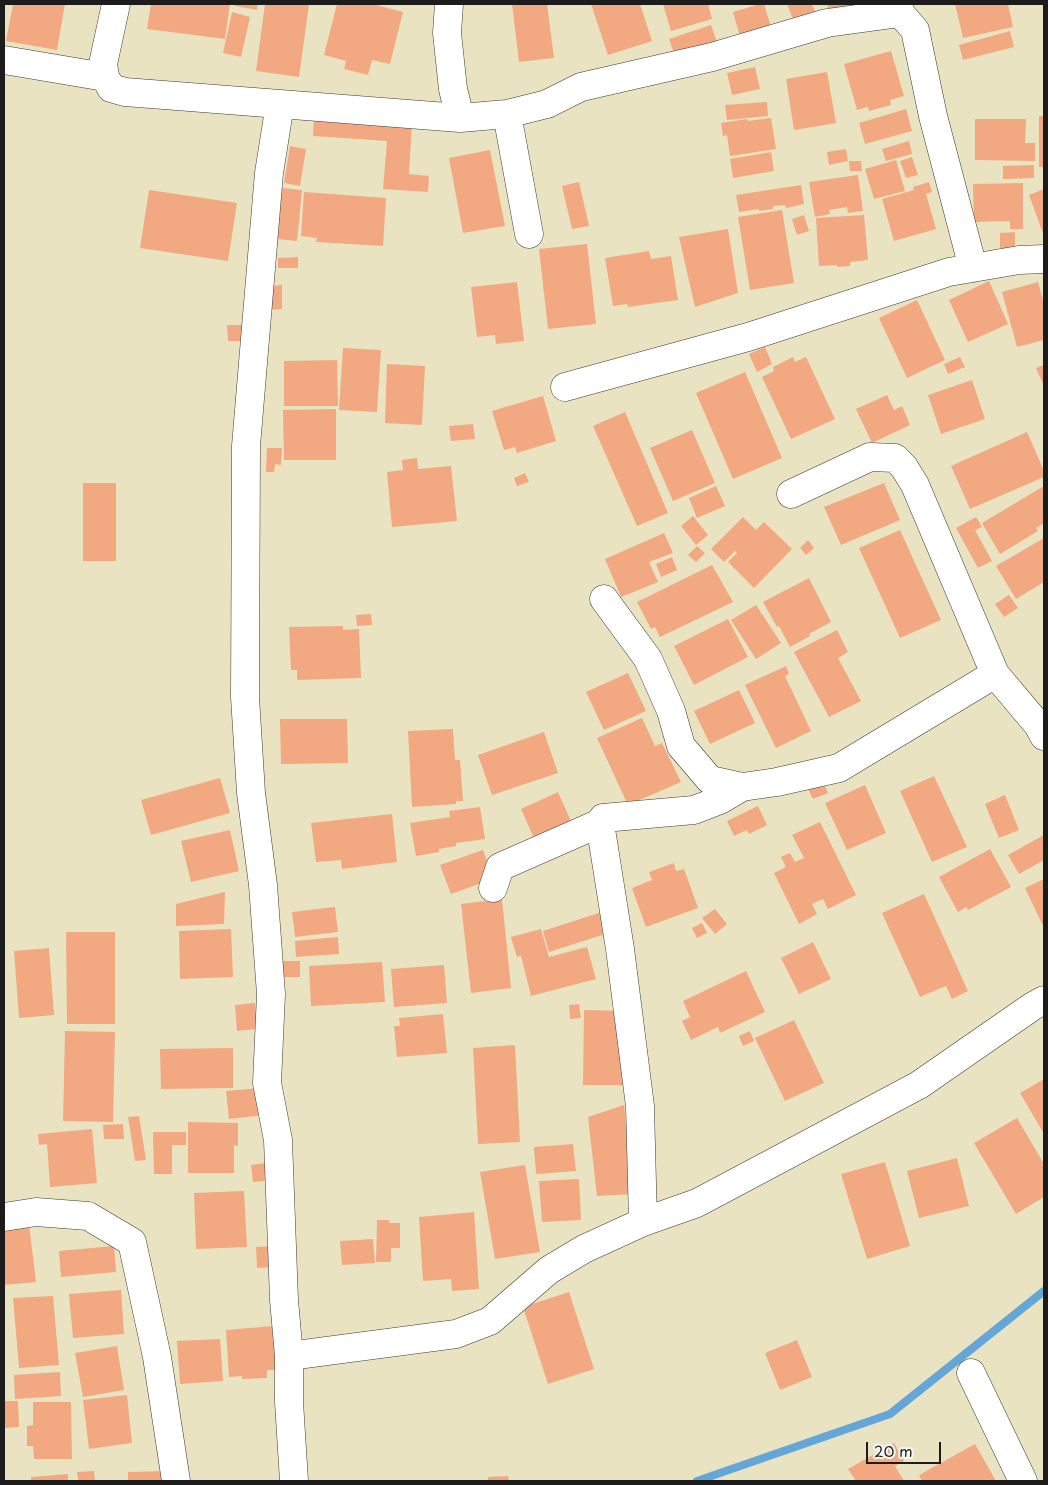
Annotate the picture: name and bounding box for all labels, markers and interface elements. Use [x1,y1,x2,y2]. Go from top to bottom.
scale bar [868,1432,943,1464]
text: 20 m [874,1439,913,1462]

